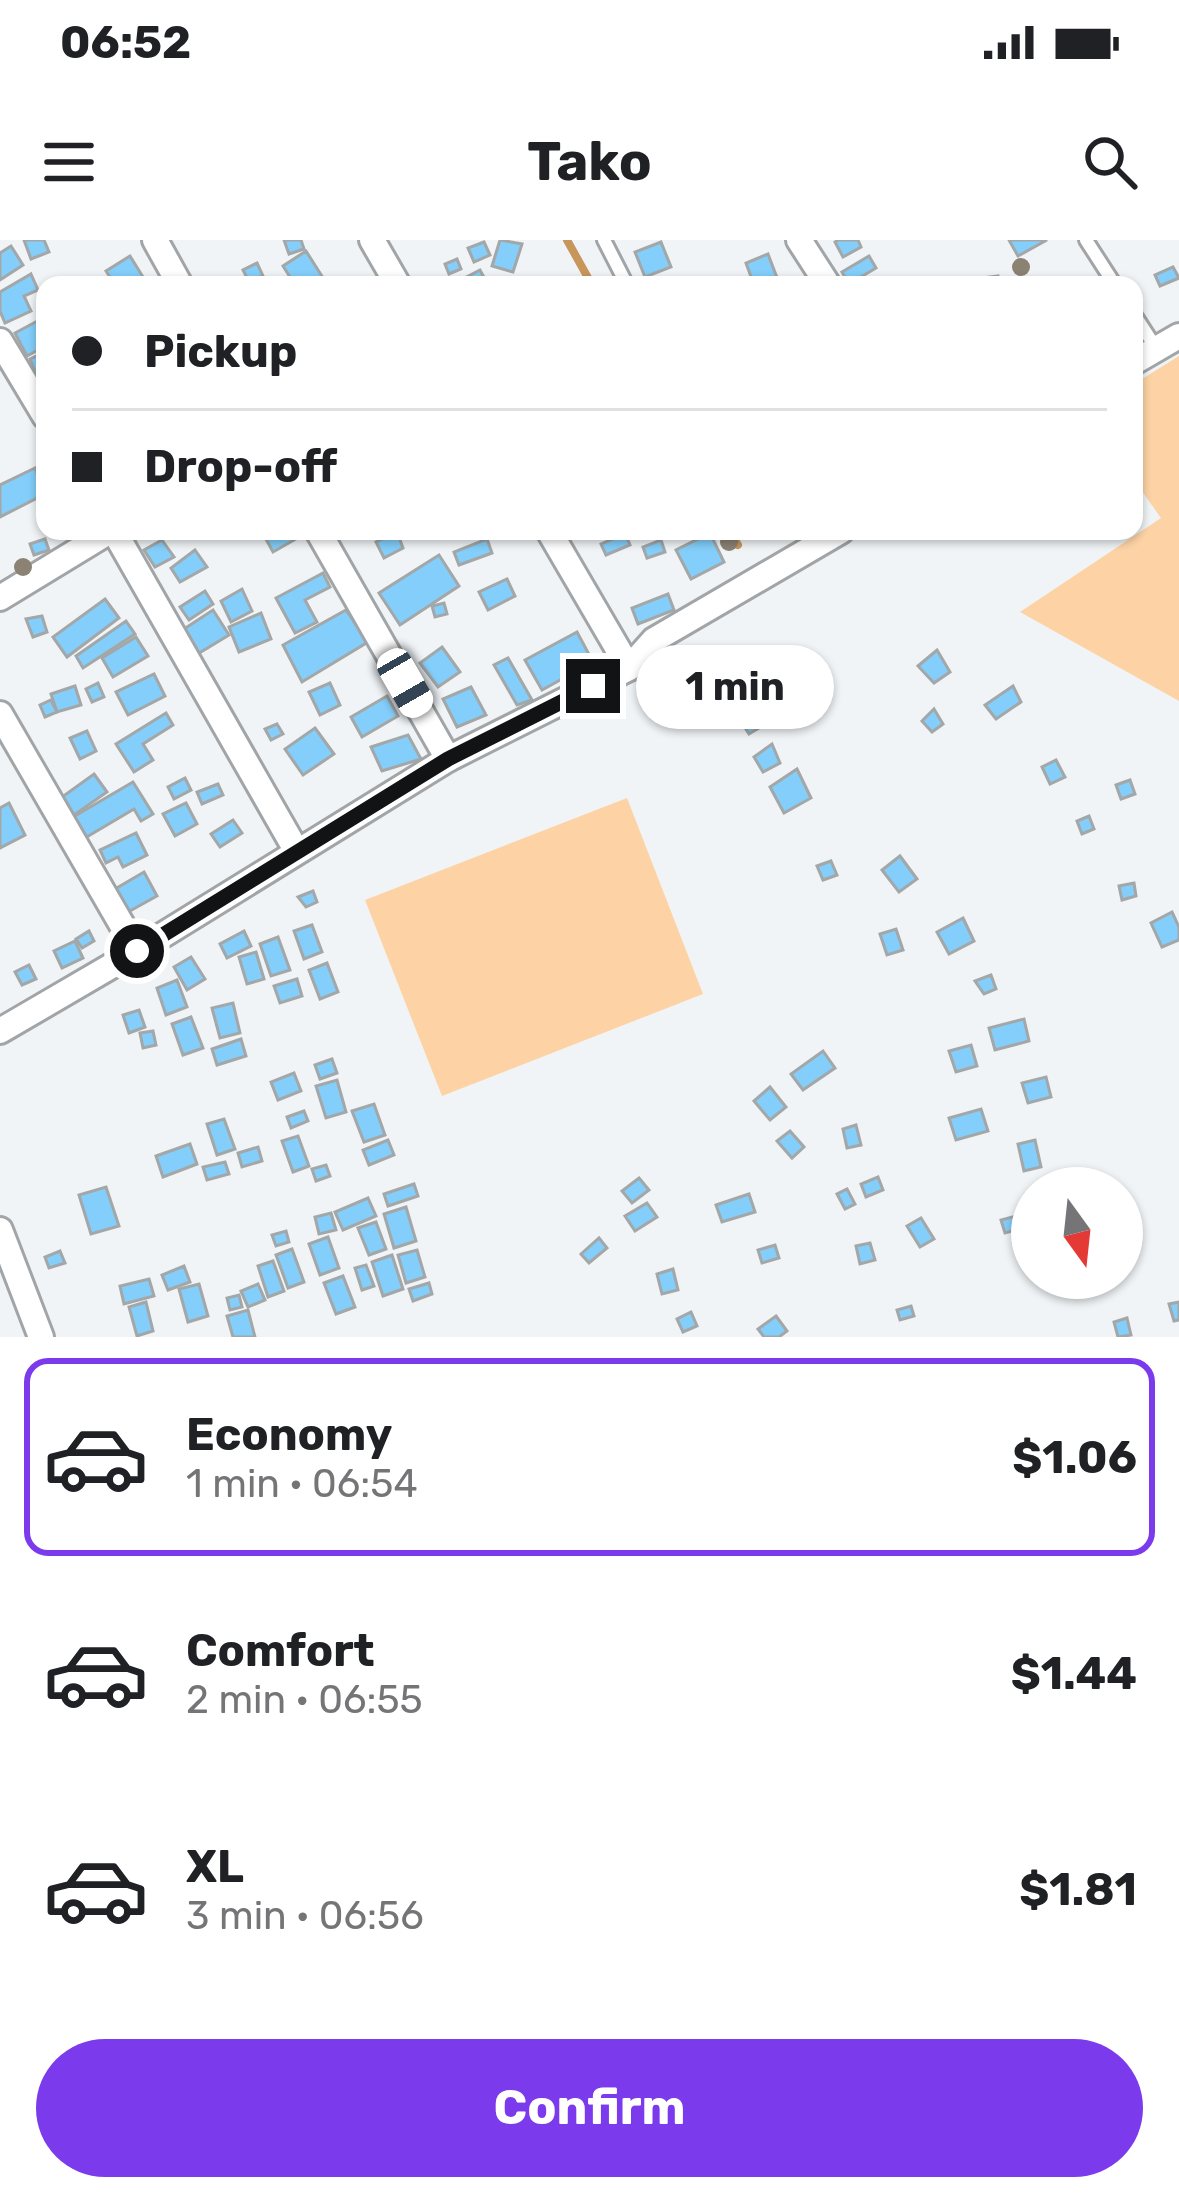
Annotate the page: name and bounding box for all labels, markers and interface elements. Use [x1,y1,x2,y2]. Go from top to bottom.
text: 06:52 [60,16,191,69]
icon: menu [36,129,102,195]
icon: search [1077,129,1143,195]
text: Tako [527,130,652,194]
text: Pickup [144,325,297,378]
text: Drop-off [144,440,337,493]
car [371,643,439,723]
callout: 1 min [635,644,833,728]
route end [566,659,620,713]
text: 1 min [685,664,785,710]
route start [110,924,164,978]
north arrow [1011,1167,1143,1299]
map controls [1011,1167,1143,1299]
icon: car [42,1403,150,1511]
text: Economy [186,1408,392,1461]
text: $1.06 [1012,1431,1137,1484]
text: 1 min · 06:54 [186,1461,418,1507]
icon: car [42,1619,150,1727]
text: Comfort [186,1624,375,1677]
text: $1.44 [1011,1647,1137,1700]
text: 2 min · 06:55 [186,1677,423,1723]
icon: car [42,1835,150,1943]
text: XL [186,1840,244,1893]
text: $1.81 [1019,1863,1137,1916]
text: 3 min · 06:56 [186,1893,424,1939]
button: Confirm [36,2039,1143,2177]

